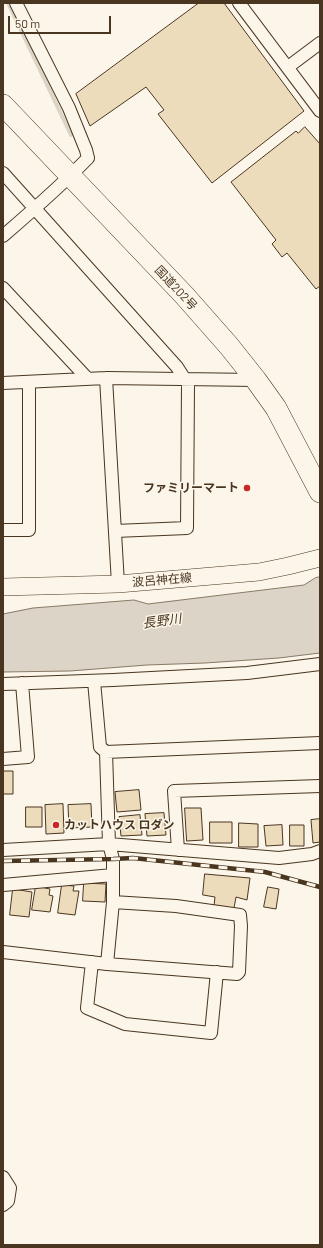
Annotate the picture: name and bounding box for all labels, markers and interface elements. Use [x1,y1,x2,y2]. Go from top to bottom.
scale bar [10,8,113,34]
text: 50 m [15,16,40,30]
street label: 国道202号 [152,263,200,313]
place label: ファミリーマート [143,481,239,495]
marker: ファミリーマート [242,483,252,493]
street label: 波呂神在線 [131,570,193,590]
water label: 長野川 [142,611,182,631]
place label: カットハウス ロダン [64,818,174,832]
marker: カットハウス ロダン [51,820,61,830]

